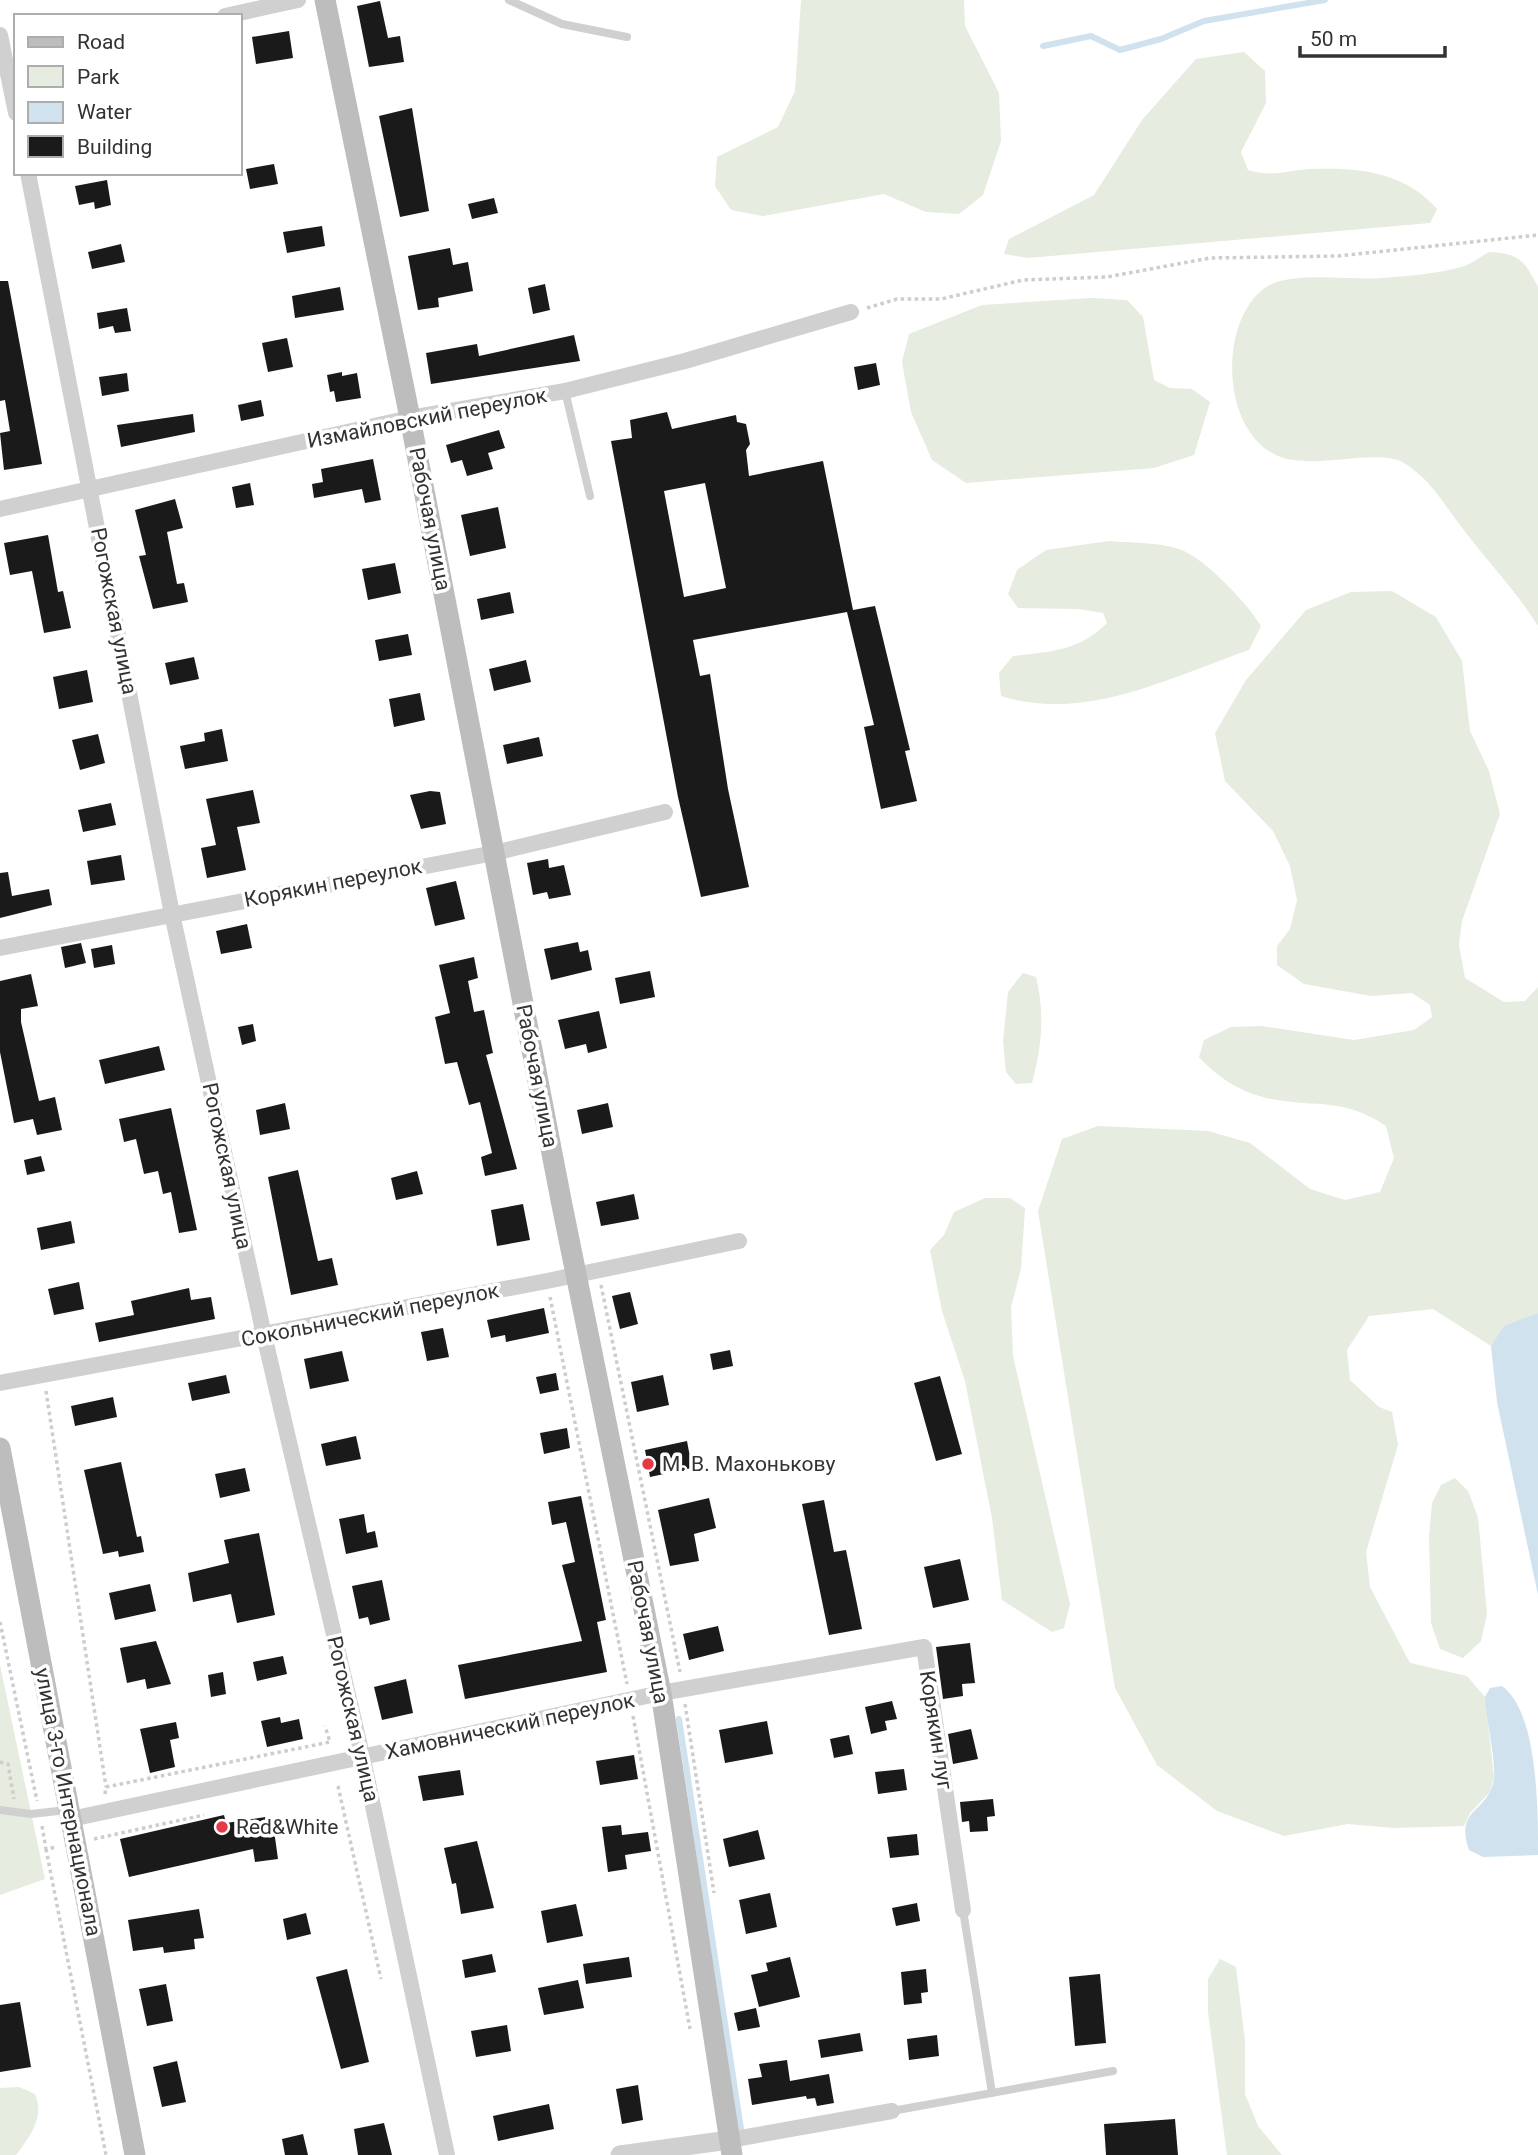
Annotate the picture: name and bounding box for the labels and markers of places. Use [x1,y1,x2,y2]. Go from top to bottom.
place label: М. В. Махонькову [662,1452,835,1476]
marker: М. В. Махонькову [640,1456,656,1472]
place label: Red&White [236,1815,338,1839]
marker: Red&White [214,1819,230,1835]

